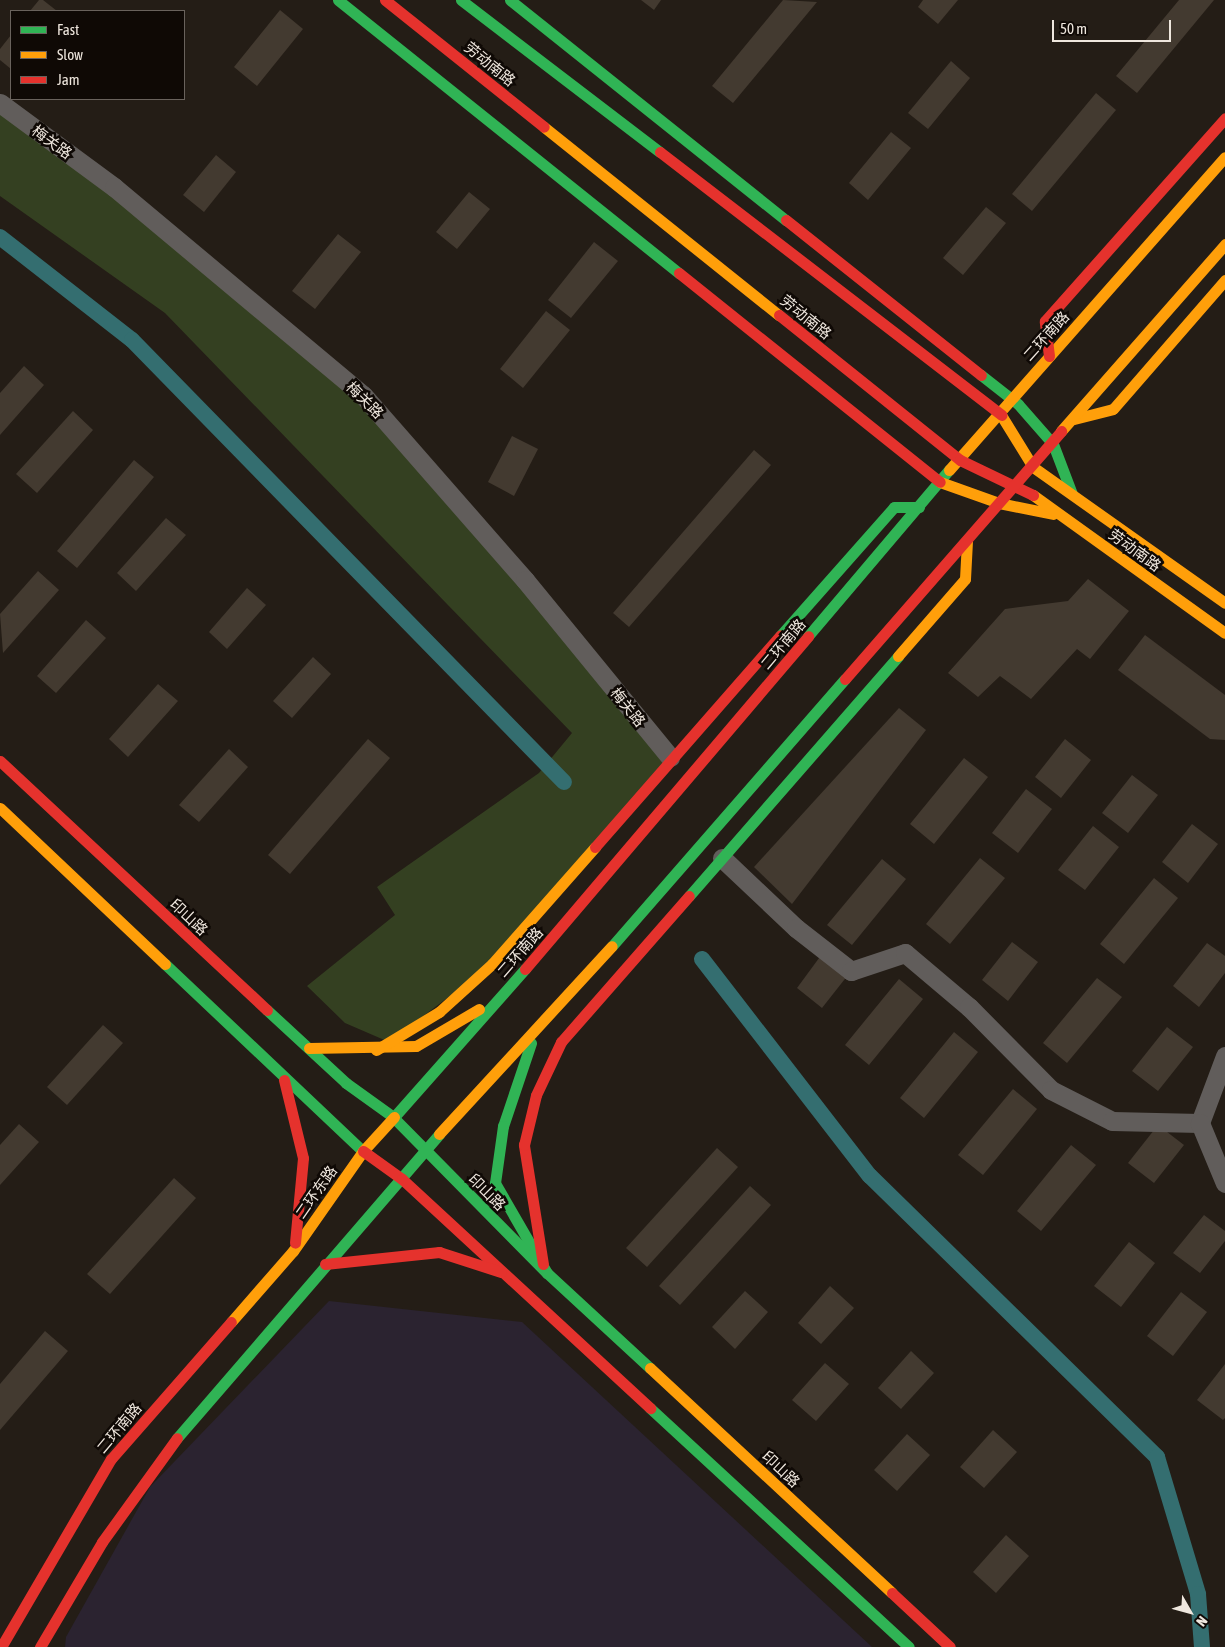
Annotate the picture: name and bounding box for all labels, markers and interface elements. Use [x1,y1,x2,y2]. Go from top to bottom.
legend [10,10,185,100]
scale bar [1055,10,1174,42]
text: 50 m [1060,20,1087,37]
text: Fast [57,21,79,38]
street label: 劳动南路 [461,38,519,90]
text: Slow [57,46,83,63]
text: Jam [57,71,80,88]
street label: 梅关路 [29,121,75,163]
street label: 劳动南路 [777,291,835,343]
street label: 二环南路 [1019,308,1073,364]
street label: 梅关路 [343,378,387,422]
street label: 劳动南路 [1105,525,1165,575]
street label: 二环南路 [757,615,809,673]
street label: 梅关路 [607,684,649,730]
street label: 印山路 [166,895,212,939]
street label: 二环南路 [494,923,546,981]
street label: 二环东路 [291,1162,341,1222]
street label: 印山路 [465,1170,509,1214]
street label: 二环南路 [93,1399,145,1457]
street label: 印山路 [758,1447,804,1491]
north arrow [1165,1587,1215,1637]
text: N [1193,1613,1211,1629]

